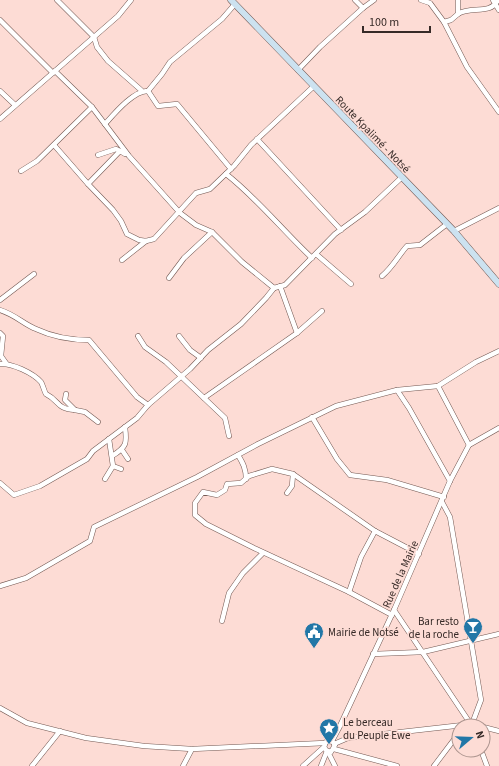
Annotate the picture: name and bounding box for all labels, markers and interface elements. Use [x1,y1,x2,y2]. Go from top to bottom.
scale bar [363,8,430,34]
text: 100 m [369,14,399,31]
street label: Route Kpalimé - Notsé [332,93,414,177]
street label: Rue de la Mairie [379,538,422,610]
place label: Bar resto de la roche [409,614,460,642]
bar icon: Bar resto de la roche [462,616,484,644]
public building icon: Mairie de Notsé [303,621,325,649]
place label: Mairie de Notsé [328,625,399,640]
place label: Le berceau du Peuple Ewe [343,715,411,743]
place icon: Le berceau du Peuple Ewe [318,717,340,745]
north arrow [451,718,491,758]
text: N [472,729,488,741]

